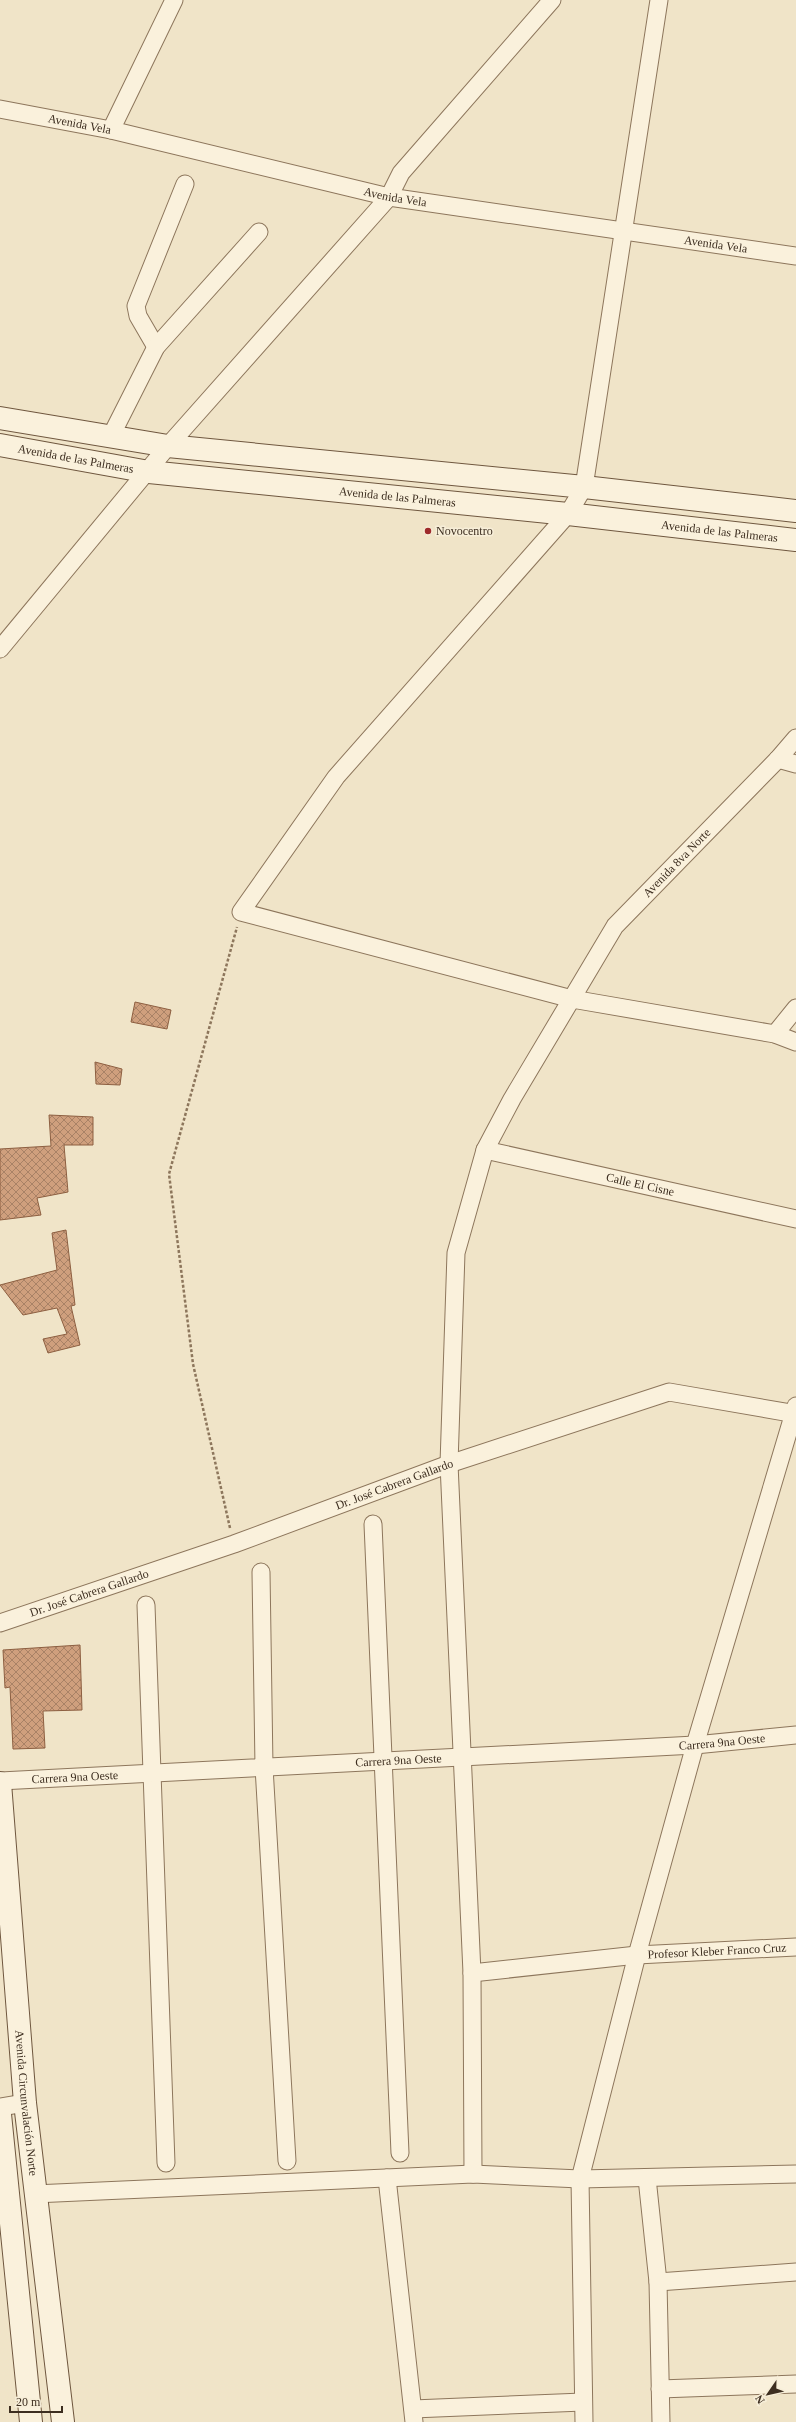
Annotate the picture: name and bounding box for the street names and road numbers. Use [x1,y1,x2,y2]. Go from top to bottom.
street label: Avenida Vela [47,111,113,137]
street label: Avenida Vela [362,184,428,209]
street label: Avenida Vela [683,233,749,256]
street label: Avenida de las Palmeras [17,441,135,476]
street label: Avenida de las Palmeras [338,484,457,510]
street label: Avenida de las Palmeras [660,518,779,545]
street label: Avenida 8va Norte [640,826,713,900]
street label: Calle El Cisne [605,1170,676,1199]
street label: Dr. José Cabrera Gallardo [333,1456,455,1513]
street label: Dr. José Cabrera Gallardo [28,1566,150,1620]
street label: Carrera 9na Oeste [678,1731,766,1753]
street label: Carrera 9na Oeste [355,1751,442,1770]
street label: Carrera 9na Oeste [31,1768,119,1786]
street label: Profesor Kleber Franco Cruz [647,1940,787,1961]
street label: Avenida Circunvalación Norte [12,2029,41,2177]

